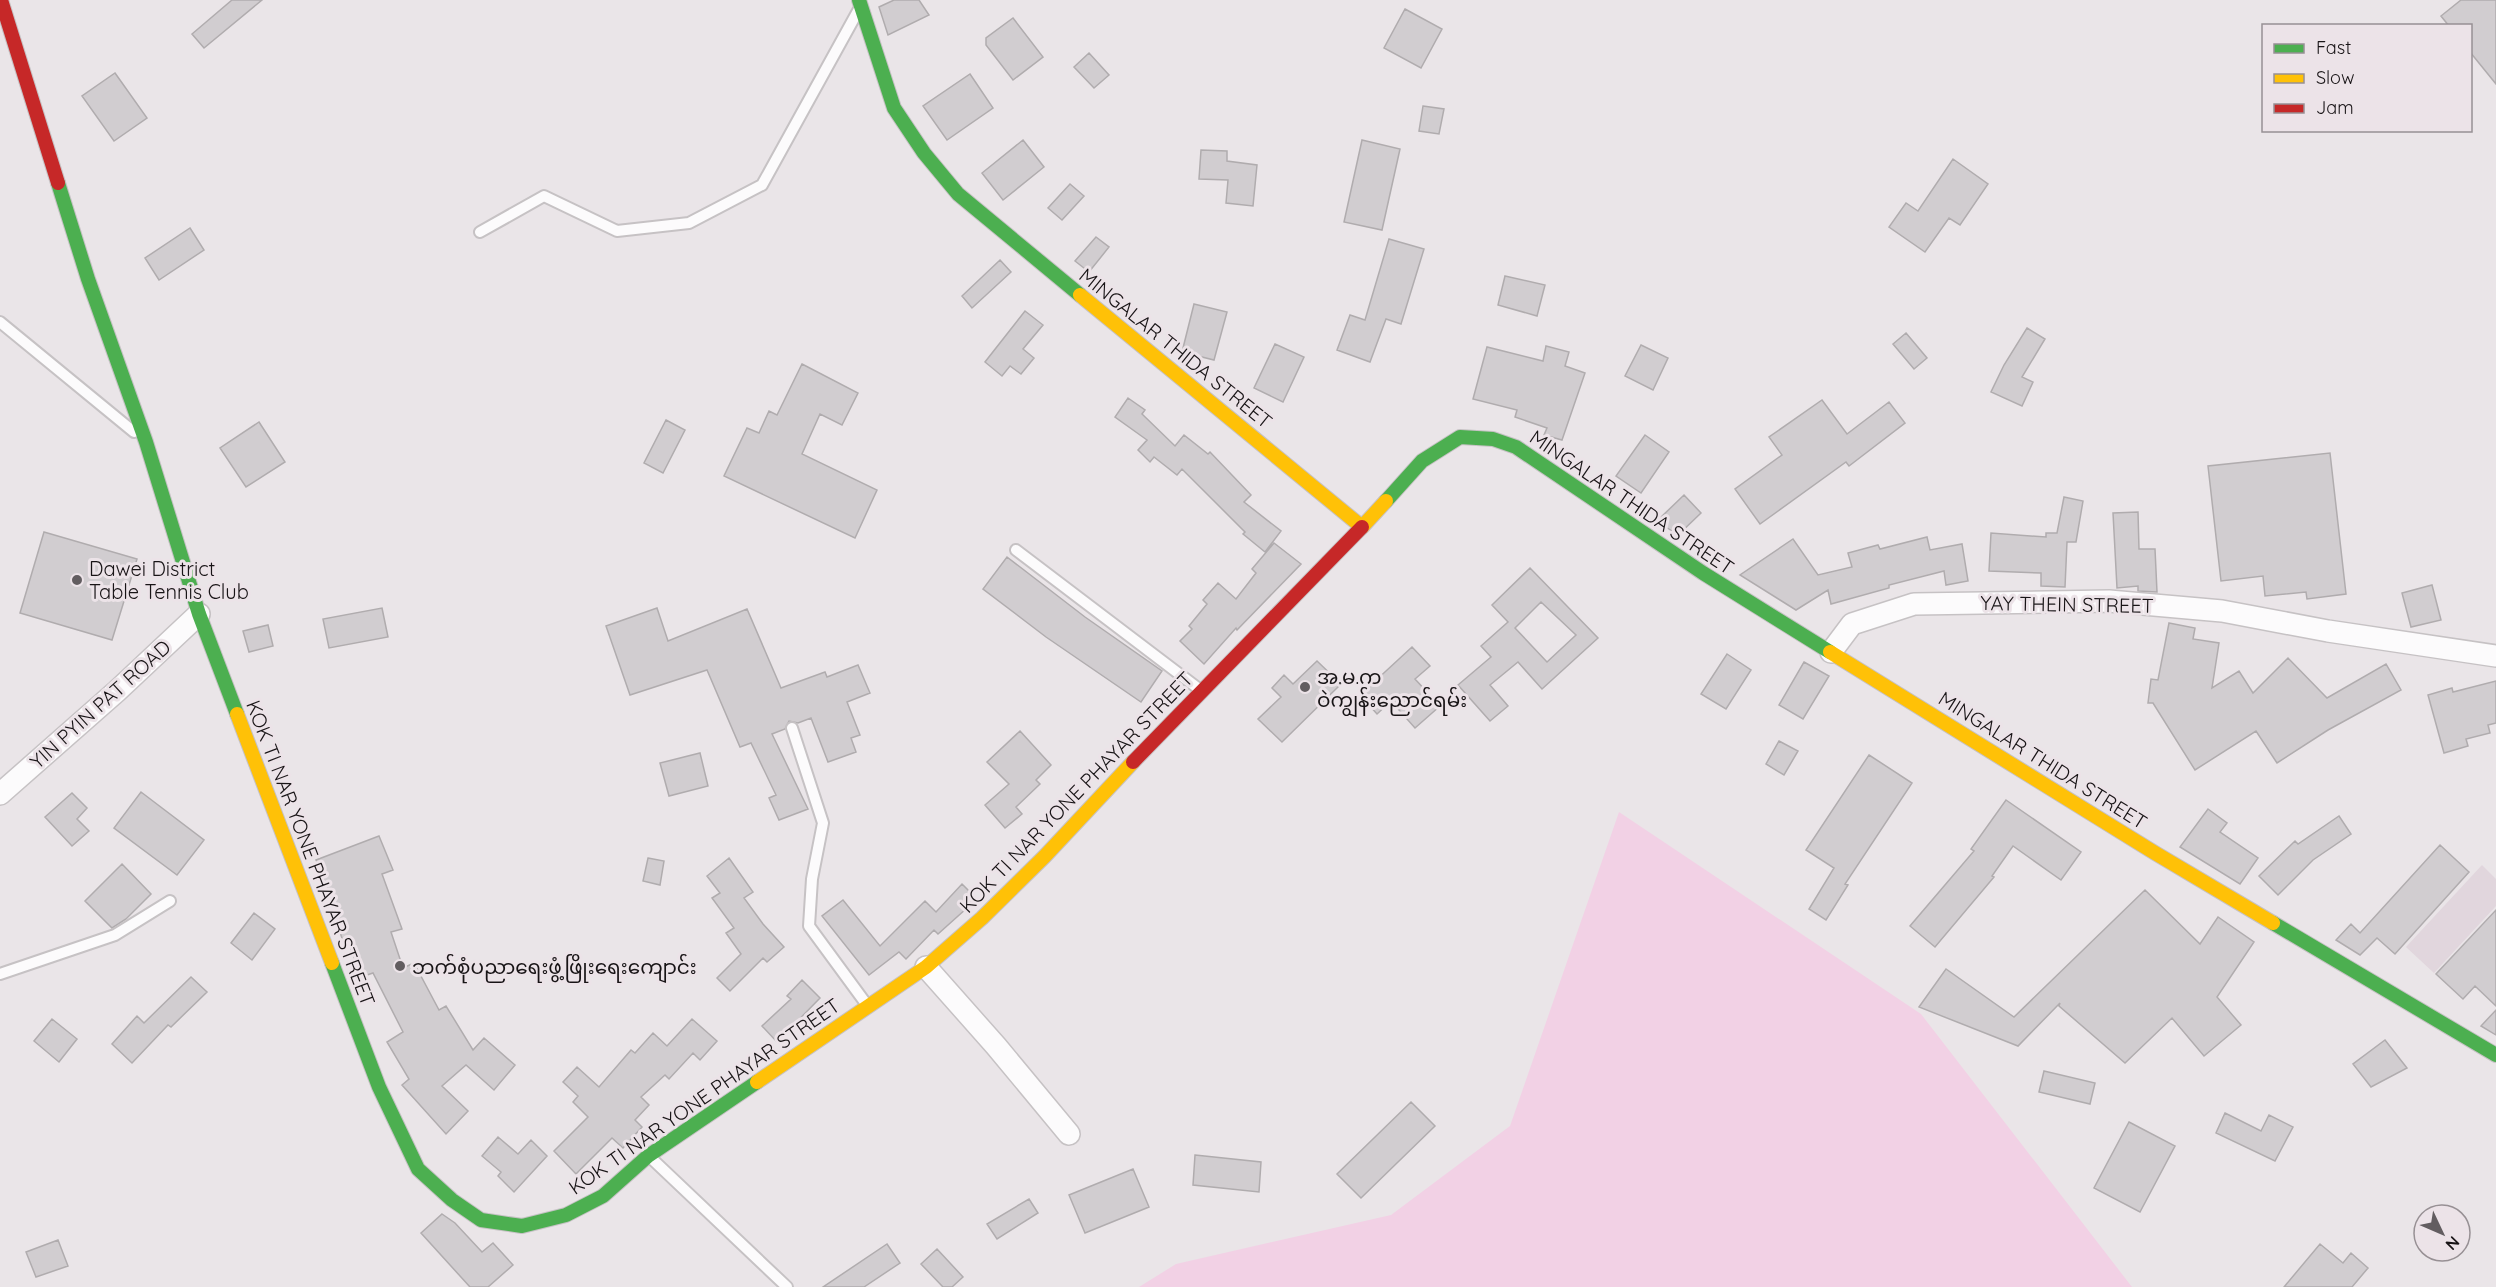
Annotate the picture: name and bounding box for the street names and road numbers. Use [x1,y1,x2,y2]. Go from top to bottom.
street label: MINGALAR THIDA STREET [1074,262,1278,434]
street label: MINGALAR THIDA STREET [1525,424,1739,580]
street label: YAY THEIN STREET [1980,590,2154,618]
street label: YIN PYIN PAT ROAD [25,634,175,774]
street label: KOK TI NAR YONE PHAYAR STREET [954,666,1198,918]
street label: MINGALAR THIDA STREET [1934,686,2152,834]
street label: KOK TI NAR YONE PHAYAR STREET [241,697,381,1009]
street label: KOK TI NAR YONE PHAYAR STREET [564,992,844,1200]

